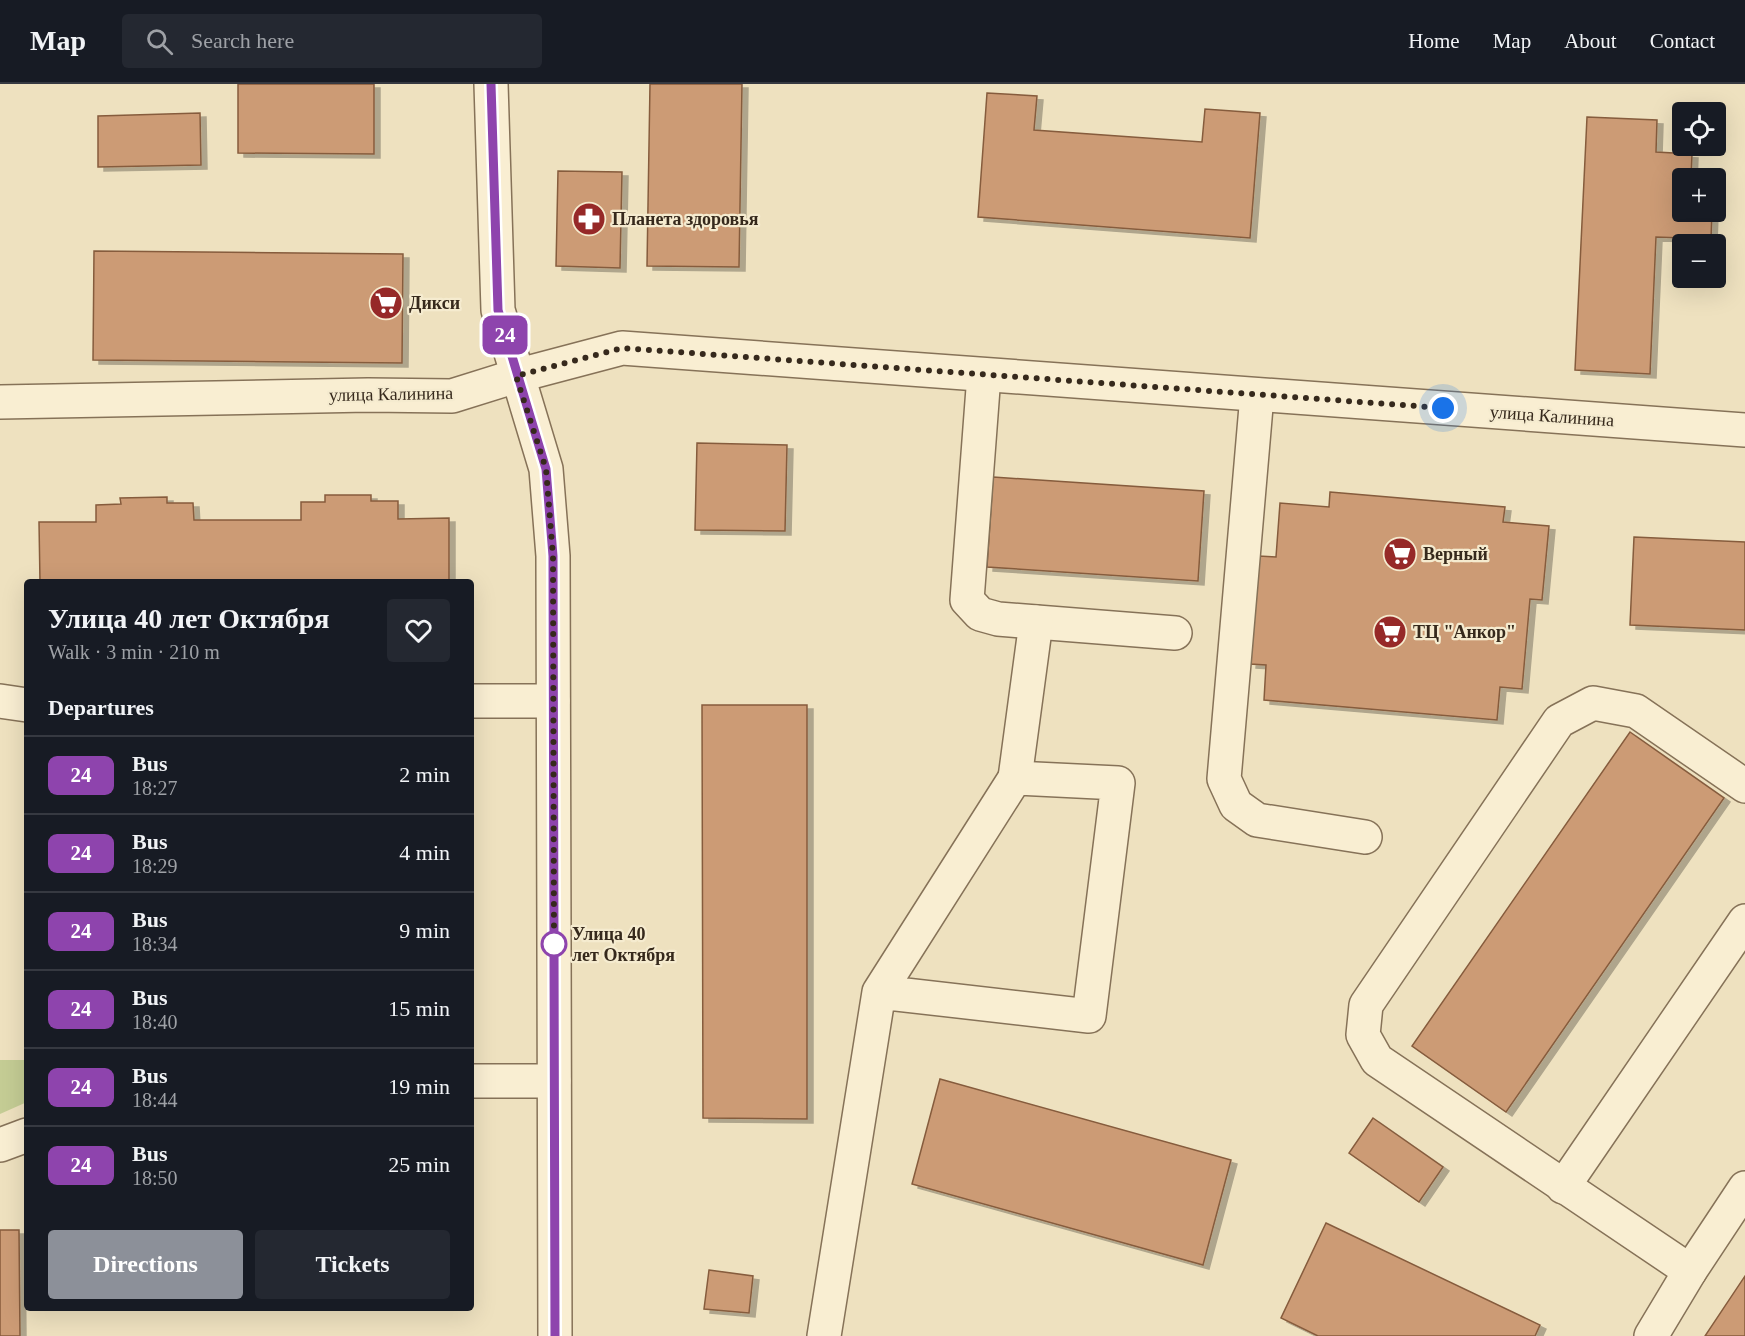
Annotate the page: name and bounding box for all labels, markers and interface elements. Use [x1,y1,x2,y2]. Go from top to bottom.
search box [122,14,542,68]
text: Map [30,25,86,56]
icon: search [143,25,176,58]
text: Search here [191,28,294,53]
text: Home [1408,29,1460,53]
text: Map [1493,29,1531,53]
text: About [1564,29,1617,53]
text: Contact [1650,29,1715,53]
map controls [1672,102,1726,288]
button: locate [1672,102,1726,156]
button: + [1672,168,1726,222]
pharmacy icon: Планета здоровья [571,201,607,237]
place label: Планета здоровья [612,209,759,229]
button: − [1672,234,1726,288]
supermarket icon: Дикси [368,285,404,321]
place label: Дикси [409,293,460,313]
line badge: 24 [478,316,532,354]
text: 24 [495,323,516,347]
street label: улица Калинина [329,383,453,405]
your location [1428,393,1458,423]
street label: улица Калинина [1489,402,1615,430]
supermarket icon: Верный [1382,536,1418,572]
place label: Верный [1423,544,1488,564]
button: heart [387,599,450,662]
text: Улица 40 лет Октября [48,603,329,634]
supermarket icon: ТЦ "Анкор" [1372,614,1408,650]
place label: ТЦ "Анкор" [1413,622,1516,642]
text: Walk · 3 min · 210 m [48,641,220,663]
text: Departures [48,695,154,720]
text: Bus [132,751,167,776]
text: 2 min [399,762,450,787]
text: 24 [71,763,92,787]
text: 18:27 [132,777,178,799]
text: Bus [132,829,167,854]
text: 4 min [399,840,450,865]
text: 24 [71,841,92,865]
text: 18:29 [132,855,178,877]
text: Bus [132,907,167,932]
text: 9 min [399,918,450,943]
text: 24 [71,919,92,943]
place label: Улица 40 лет Октября [572,924,675,965]
marker: Улица 40 лет Октября [541,931,567,957]
text: 18:34 [132,933,178,955]
text: Bus [132,985,167,1010]
text: 15 min [388,996,450,1021]
text: 24 [71,997,92,1021]
text: 18:40 [132,1011,178,1033]
text: Bus [132,1063,167,1088]
text: 19 min [388,1074,450,1099]
text: 24 [71,1075,92,1099]
text: 18:44 [132,1089,178,1111]
text: Bus [132,1141,167,1166]
text: 25 min [388,1152,450,1177]
text: 24 [71,1153,92,1177]
text: 18:50 [132,1167,178,1189]
button: Directions [48,1230,243,1299]
button: Tickets [255,1230,450,1299]

